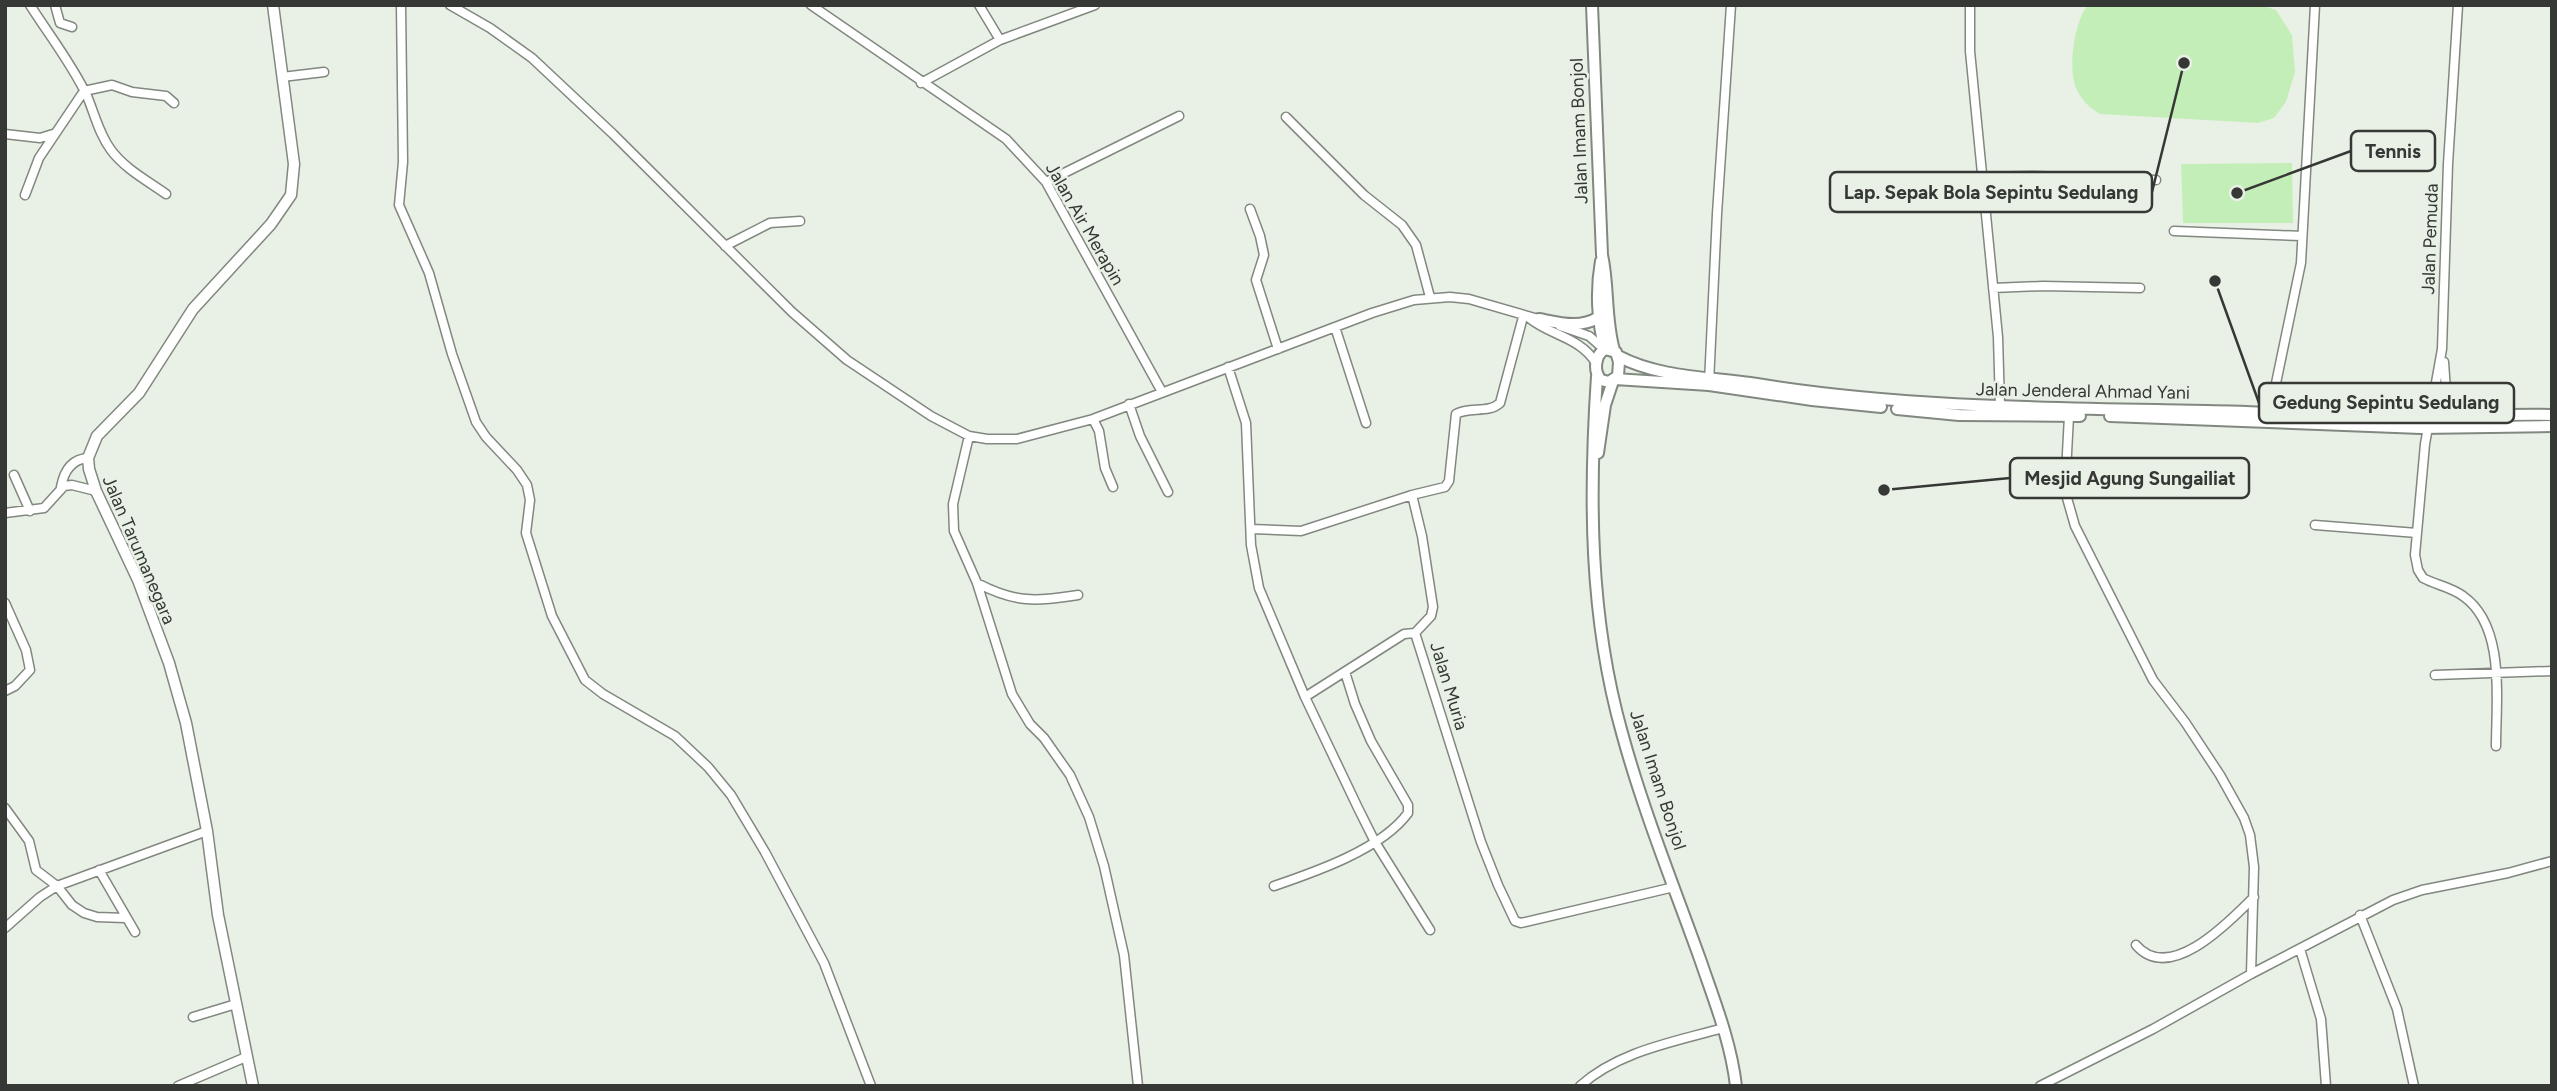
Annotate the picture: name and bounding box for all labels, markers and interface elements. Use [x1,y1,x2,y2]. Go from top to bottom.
street label: Jalan Imam Bonjol [1565,58,1593,204]
callout: Tennis [2351,131,2435,171]
text: Tennis [2365,140,2421,163]
street label: Jalan Air Merapin [1041,159,1129,289]
callout: Lap. Sepak Bola Sepintu Sedulang [1830,172,2152,212]
text: Lap. Sepak Bola Sepintu Sedulang [1844,181,2138,204]
street label: Jalan Pemuda [2417,183,2443,295]
street label: Jalan Jenderal Ahmad Yani [1976,378,2190,404]
callout: Gedung Sepintu Sedulang [2259,383,2514,423]
text: Gedung Sepintu Sedulang [2273,391,2499,414]
callout: Mesjid Agung Sungailiat [2010,458,2249,498]
text: Mesjid Agung Sungailiat [2024,467,2236,490]
street label: Jalan Tarumanegara [98,472,180,628]
street label: Jalan Muria [1425,639,1473,733]
street label: Jalan Imam Bonjol [1625,707,1691,853]

